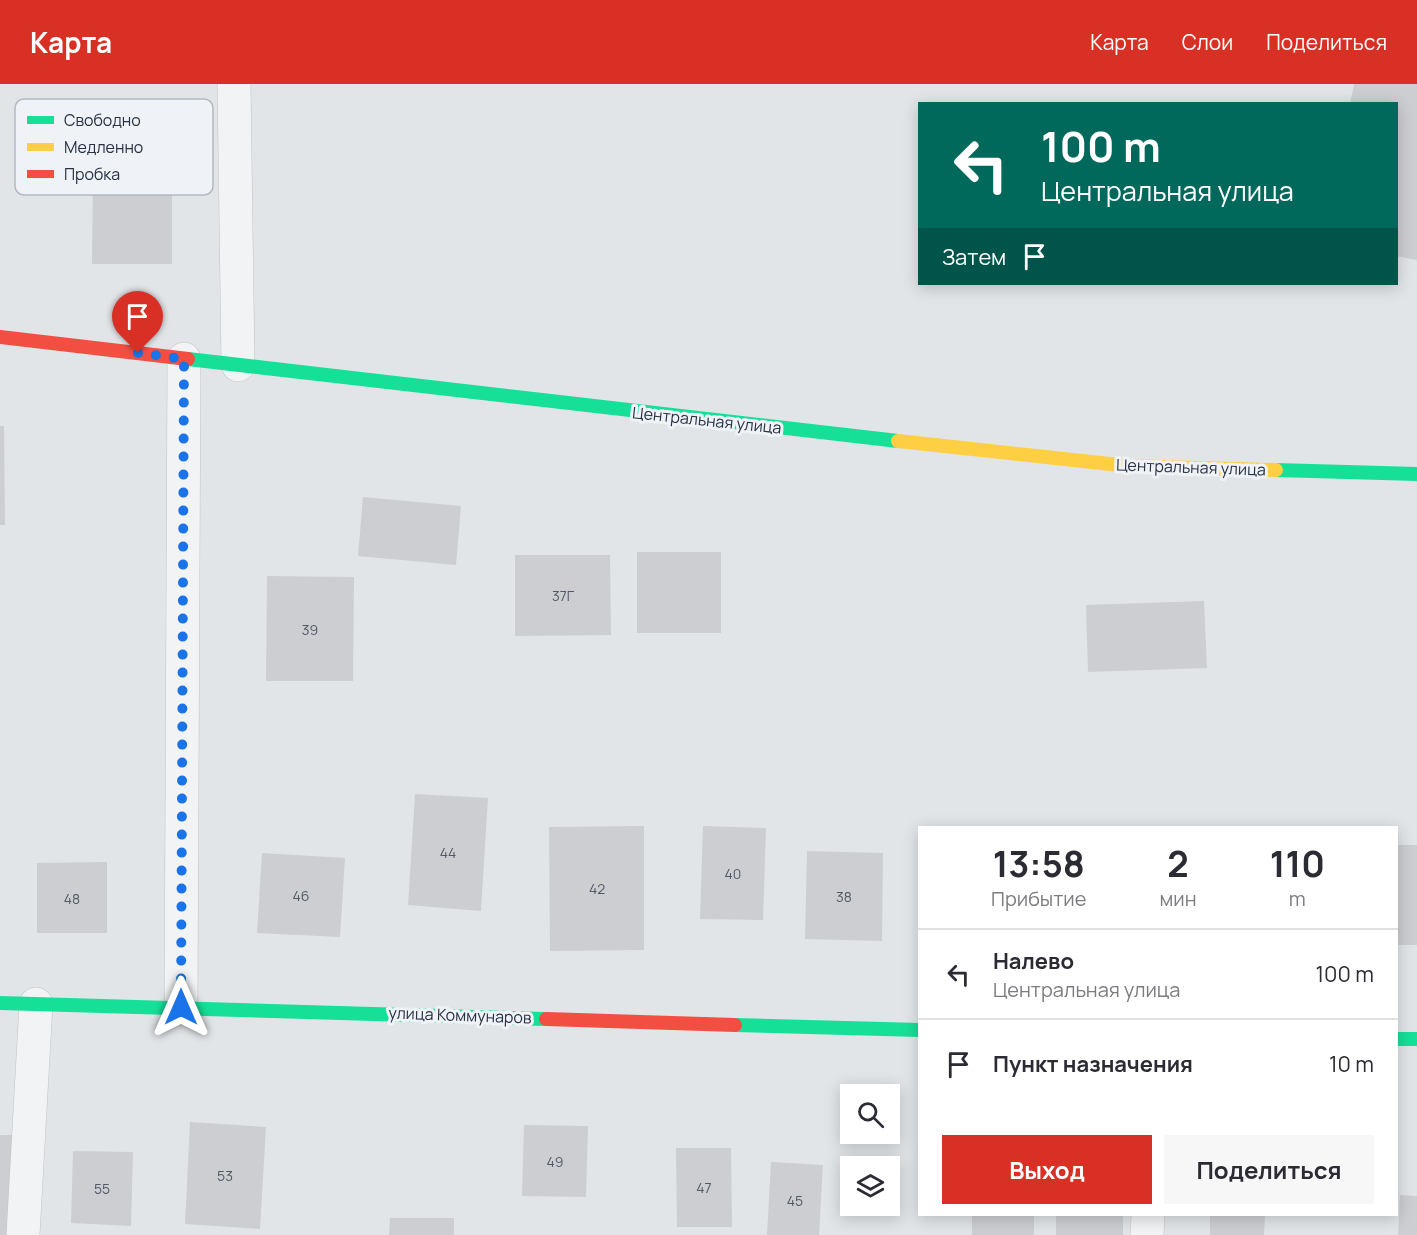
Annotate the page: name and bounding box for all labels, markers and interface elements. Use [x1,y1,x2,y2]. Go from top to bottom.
text: Карта [30,23,112,61]
text: Карта [1090,28,1149,56]
text: Слои [1182,28,1233,56]
text: Поделиться [1266,28,1387,56]
legend [15,99,213,195]
text: Свободно [64,109,141,131]
text: 100 m [1041,117,1161,175]
icon: left [942,126,1020,204]
text: Медленно [64,136,143,158]
text: Пробка [64,163,120,185]
text: Центральная улица [1041,172,1294,209]
icon: arrive [1018,240,1051,273]
text: Затем [942,242,1006,272]
pin [112,291,163,353]
icon: arrive [121,300,154,333]
street label: Центральная улица [631,401,783,439]
street label: Центральная улица [1116,453,1266,481]
house number: 37Г [552,586,575,605]
house number: 39 [302,620,318,639]
text: 13:58 [993,839,1085,888]
text: 2 [1167,839,1189,888]
text: 110 [1270,839,1325,888]
house number: 44 [440,843,456,862]
house number: 40 [725,864,741,883]
house number: 42 [589,879,605,898]
text: Прибытие [991,885,1086,912]
text: мин [1160,885,1197,912]
text: m [1289,885,1306,912]
house number: 46 [293,886,309,905]
house number: 38 [836,887,852,906]
house number: 48 [64,889,80,908]
text: Налево [993,946,1074,976]
icon: left [942,958,975,991]
text: 100 m [1316,959,1374,989]
position arrow [149,975,213,1039]
text: Центральная улица [993,976,1180,1003]
street label: улица Коммунаров [388,1002,532,1029]
icon: arrive [942,1048,975,1081]
text: Пункт назначения [993,1049,1193,1079]
text: 10 m [1329,1049,1374,1079]
map controls [840,1084,900,1216]
button: search [840,1084,900,1144]
button: Выход [942,1135,1152,1204]
button: Поделиться [1164,1135,1374,1204]
house number: 49 [547,1152,563,1171]
button: layers [840,1156,900,1216]
house number: 53 [217,1166,233,1185]
house number: 47 [696,1178,712,1197]
house number: 55 [94,1179,110,1198]
house number: 45 [787,1191,803,1210]

